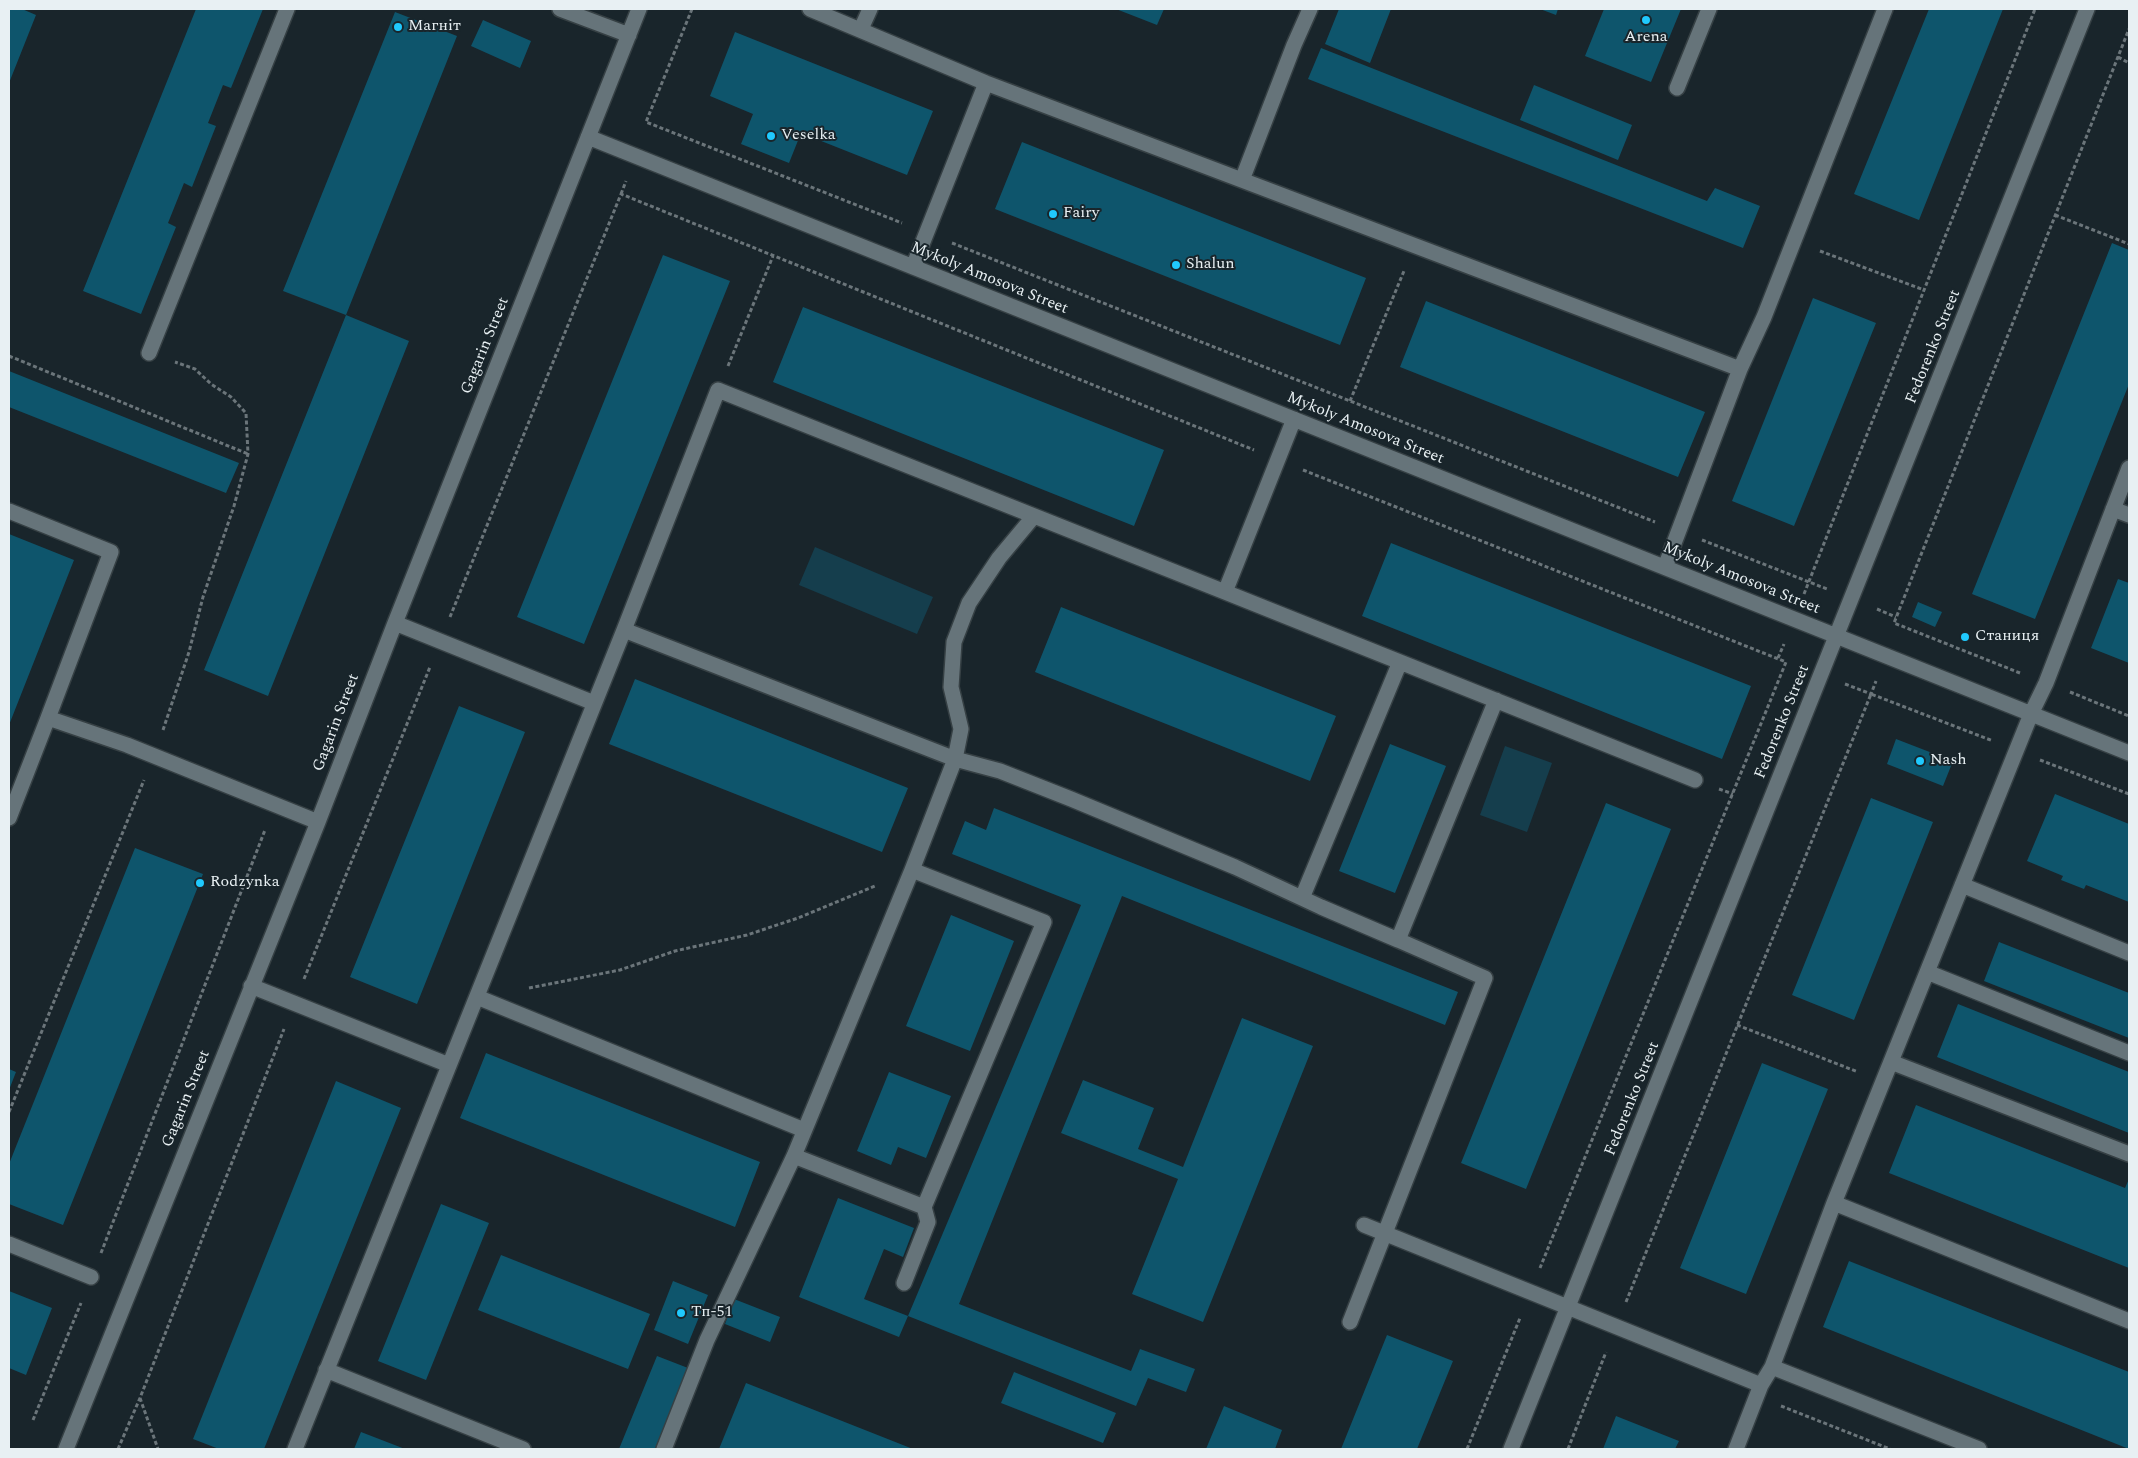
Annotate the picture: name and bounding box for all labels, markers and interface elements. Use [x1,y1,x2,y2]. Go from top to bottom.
marker: Arena [1640,14,1652,26]
place label: Магніт [408,17,461,37]
marker: Магніт [392,21,404,33]
place label: Arena [1624,28,1668,48]
place label: Veselka [781,126,836,146]
marker: Veselka [765,130,777,142]
place label: Fairy [1063,204,1099,224]
marker: Fairy [1047,208,1059,220]
street label: Mykoly Amosova Street [907,239,1071,319]
place label: Shalun [1186,255,1234,275]
marker: Shalun [1170,259,1182,271]
street label: Fedorenko Street [1902,287,1966,407]
street label: Gagarin Street [458,295,514,397]
street label: Mykoly Amosova Street [1283,389,1447,469]
street label: Mykoly Amosova Street [1659,539,1823,619]
place label: Станиця [1975,627,2039,647]
marker: Станиця [1959,631,1971,643]
street label: Fedorenko Street [1751,662,1815,782]
street label: Gagarin Street [310,671,364,775]
place label: Nash [1930,751,1967,771]
marker: Nash [1914,755,1926,767]
place label: Rodzynka [210,873,279,893]
marker: Rodzynka [194,877,206,889]
street label: Fedorenko Street [1601,1039,1665,1159]
street label: Gagarin Street [159,1048,215,1150]
place label: Тп-51 [691,1303,733,1323]
marker: Тп-51 [675,1307,687,1319]

